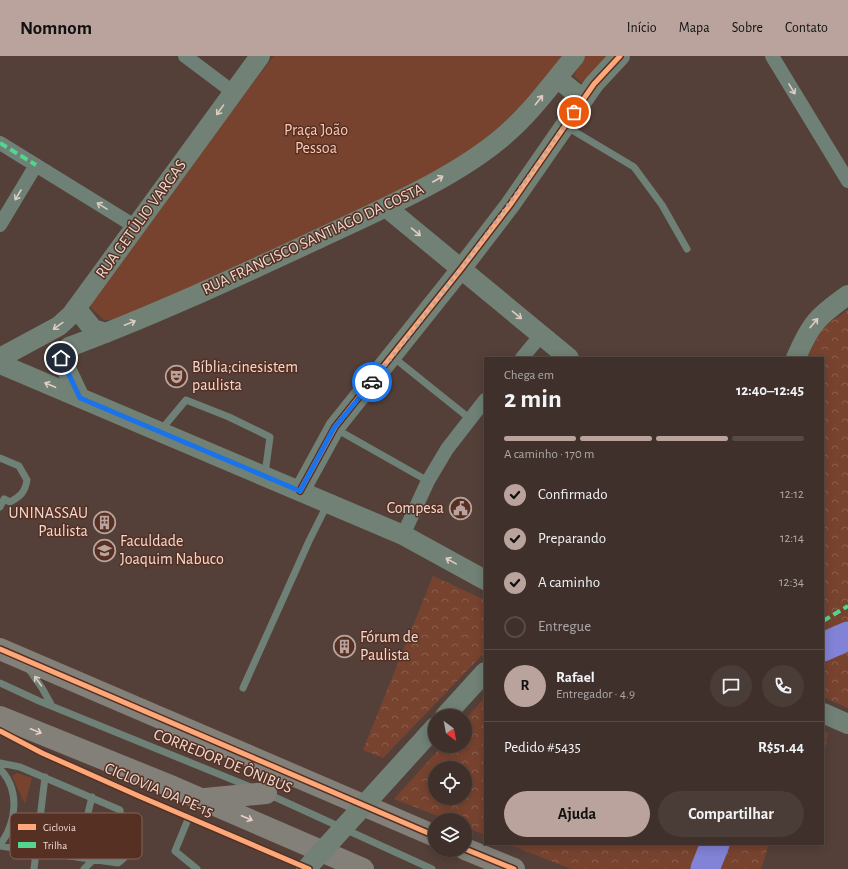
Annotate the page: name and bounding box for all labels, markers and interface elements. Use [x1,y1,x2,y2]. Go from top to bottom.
text: Nomnom [20,19,92,38]
text: Início [627,21,657,35]
text: Mapa [679,21,710,35]
text: Sobre [732,21,763,35]
text: Contato [785,21,828,35]
one-way arrow [788,83,796,94]
one-way arrow [535,94,544,105]
pin [557,95,591,129]
icon: bag [563,101,585,123]
one-way arrow [216,104,224,115]
park label: Praça João Pessoa [284,122,348,156]
street label: RUA GETÚLIO VARGAS [91,156,189,281]
one-way arrow [432,175,444,183]
street label: RUA FRANCISCO SANTIAGO DA COSTA [200,181,426,297]
one-way arrow [14,189,22,201]
one-way arrow [97,202,108,211]
one-way arrow [411,228,422,237]
one-way arrow [511,310,522,319]
one-way arrow [809,318,818,329]
one-way arrow [123,319,135,327]
one-way arrow [53,321,64,330]
pin [44,341,78,375]
icon: home [50,347,72,369]
place label: Bíblia;cinesistem paulista [192,359,298,393]
courier [352,362,392,402]
theatre icon: Bíblia;cinesistem paulista [163,363,189,389]
text: Chega em [504,369,554,382]
icon: car [361,371,383,393]
one-way arrow [44,381,56,389]
text: 12:40–12:45 [736,383,804,398]
text: 2 min [504,386,562,412]
text: A caminho · 170 m [504,448,594,461]
icon: check [504,484,526,506]
text: Confirmado [538,487,608,502]
text: 12:12 [780,488,804,501]
public building icon: Compesa [447,495,473,521]
place label: Compesa [387,500,444,516]
place label: UNINASSAU Paulista [8,505,88,539]
building icon: UNINASSAU Paulista [91,509,117,535]
icon: check [504,528,526,550]
text: Preparando [538,531,606,546]
text: 12:14 [780,532,804,545]
place label: Faculdade Joaquim Nabuco [120,533,224,567]
school or university icon: Faculdade Joaquim Nabuco [92,537,118,563]
one-way arrow [445,557,457,564]
icon: check [504,572,526,594]
text: A caminho [538,575,600,590]
text: 12:34 [779,576,804,589]
text: Entregue [538,619,591,634]
place label: Fórum de Paulista [360,629,418,663]
building icon: Fórum de Paulista [331,633,357,659]
button: chat [710,665,752,707]
button: phone [762,665,804,707]
text: Rafael [556,670,595,685]
one-way arrow [34,676,42,687]
text: R [521,678,529,693]
text: Entregador · 4.9 [556,688,635,701]
north arrow [428,709,472,753]
map controls [428,709,472,857]
street label: CORREDOR DE ÔNIBUS [151,724,295,796]
one-way arrow [30,728,42,736]
text: Pedido #5435 [504,740,581,755]
text: R$51.44 [758,740,804,755]
street label: CICLOVIA DA PE-15 [102,760,216,820]
button: locate [428,761,472,805]
button: Ajuda [504,791,650,837]
button: Compartilhar [658,791,804,837]
legend [10,813,142,859]
button: layers [428,813,472,857]
one-way arrow [241,815,253,823]
text: Ciclovia [43,822,76,833]
text: Trilha [43,840,67,851]

